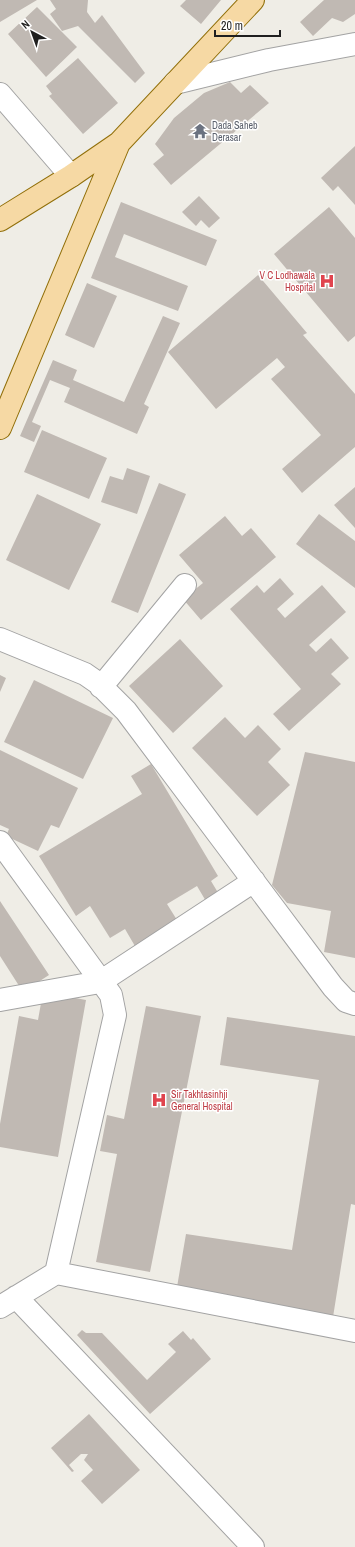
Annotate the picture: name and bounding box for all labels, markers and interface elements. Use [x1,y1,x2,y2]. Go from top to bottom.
north arrow [12,12,52,52]
scale bar [215,12,280,38]
text: N [18,17,32,32]
text: 20 m [221,18,243,34]
place label: Dada Saheb Derasar [212,119,258,144]
temple icon: Dada Saheb Derasar [191,122,209,140]
place label: V C Lodhawala Hospital [259,269,315,294]
hospital icon: V C Lodhawala Hospital [318,272,336,290]
place label: Sir Takhtasinhji General Hospital [171,1088,233,1113]
hospital icon: Sir Takhtasinhji General Hospital [150,1091,168,1109]

